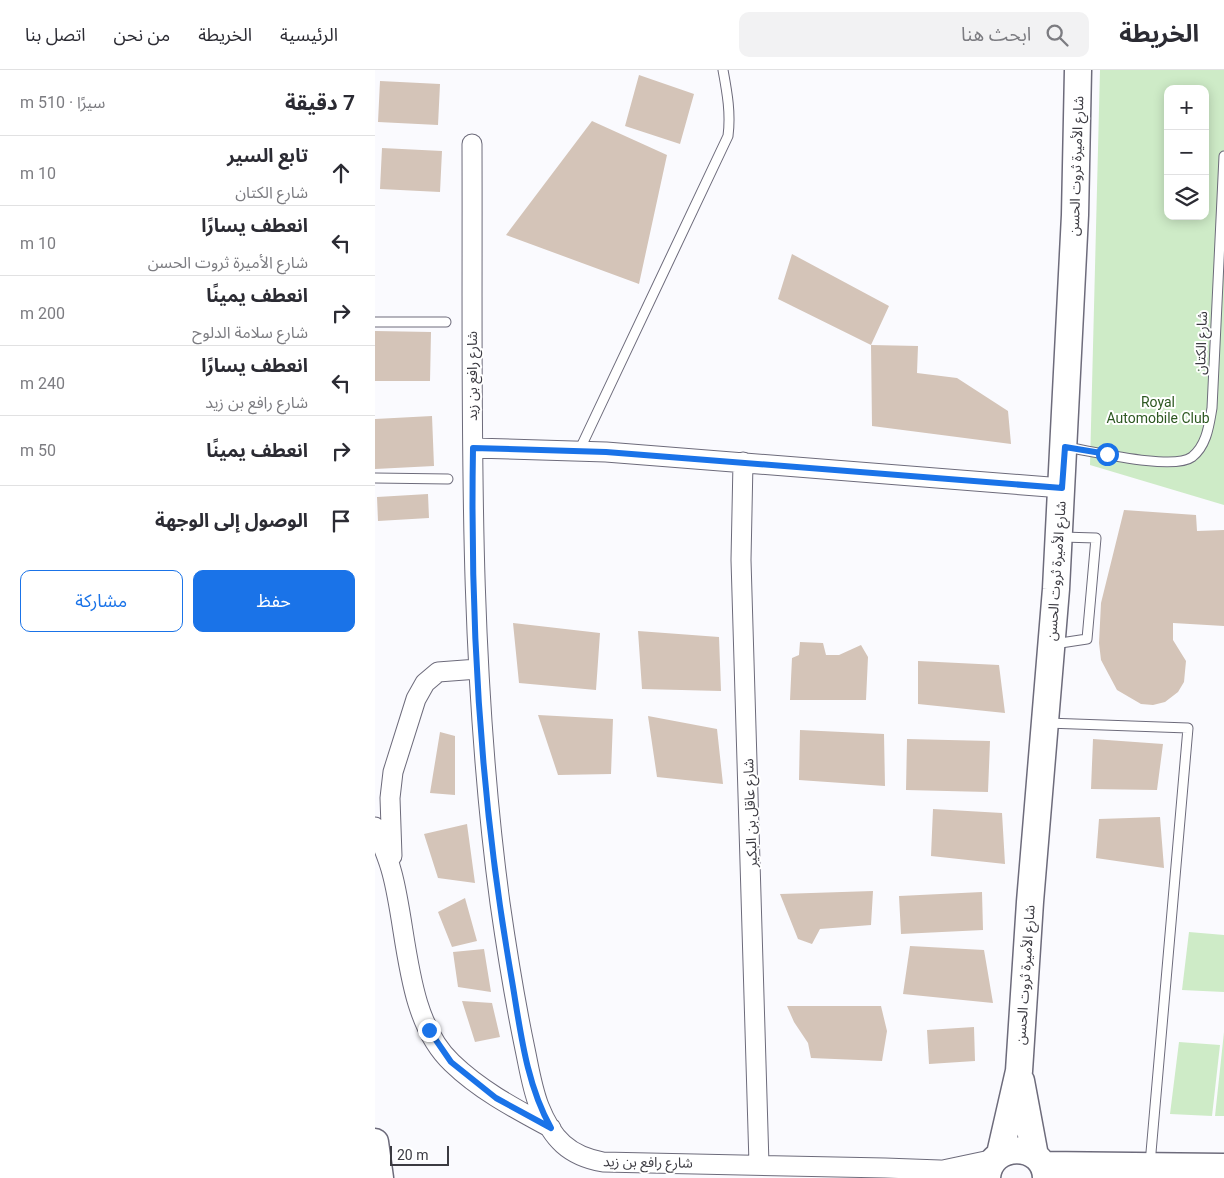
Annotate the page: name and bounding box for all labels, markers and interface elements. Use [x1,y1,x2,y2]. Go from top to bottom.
search box [739,12,1089,57]
text: الخريطة [1119,20,1199,48]
icon: search [1043,21,1071,49]
text: ابحث هنا [961,23,1031,46]
text: اتصل بنا [25,24,86,45]
text: من نحن [114,24,170,45]
text: الخريطة [198,24,252,45]
text: الرئيسية [280,24,338,45]
map controls [1164,85,1209,220]
button: + [1164,85,1209,130]
text: 7 دقيقة [285,91,355,115]
text: سيرًا · 510 m [20,93,105,112]
street label: شارع الأميرة ثروت الحسن [1066,96,1089,236]
button: − [1164,130,1209,175]
text: تابع السير [227,144,308,167]
icon: ahead [327,159,355,187]
text: 10 m [20,164,56,183]
button: layers [1164,175,1209,220]
text: شارع الكتان [235,183,308,202]
text: انعطف يسارًا [201,214,308,237]
icon: left [327,229,355,257]
text: 10 m [20,234,56,253]
text: شارع الأميرة ثروت الحسن [148,253,308,272]
text: انعطف يمينًا [206,284,308,307]
icon: right [327,299,355,327]
text: 200 m [20,304,65,323]
street label: شارع الكتان [1192,311,1213,375]
text: شارع سلامة الدلوح [192,323,308,342]
street label: شارع رافع بن زيد [464,331,483,421]
text: انعطف يسارًا [201,354,308,377]
icon: left [327,369,355,397]
text: 240 m [20,374,65,393]
text: شارع رافع بن زيد [205,393,308,412]
park label: Royal Automobile Club [1106,394,1210,426]
icon: right [327,437,355,465]
text: انعطف يمينًا [206,439,308,462]
text: 50 m [20,441,56,460]
route start [1096,443,1119,466]
street label: شارع الأميرة ثروت الحسن [1043,500,1072,642]
icon: arrive [327,507,355,535]
text: الوصول إلى الوجهة [155,509,308,532]
button: مشاركة [20,570,183,632]
button: حفظ [193,570,355,632]
street label: شارع عاقل بن البكير [740,758,763,869]
street label: شارع الأميرة ثروت الحسن [1012,904,1041,1046]
route end [418,1019,441,1042]
scale bar [390,1143,449,1166]
text: 20 m [397,1147,429,1163]
street label: شارع رافع بن زيد [603,1153,693,1174]

